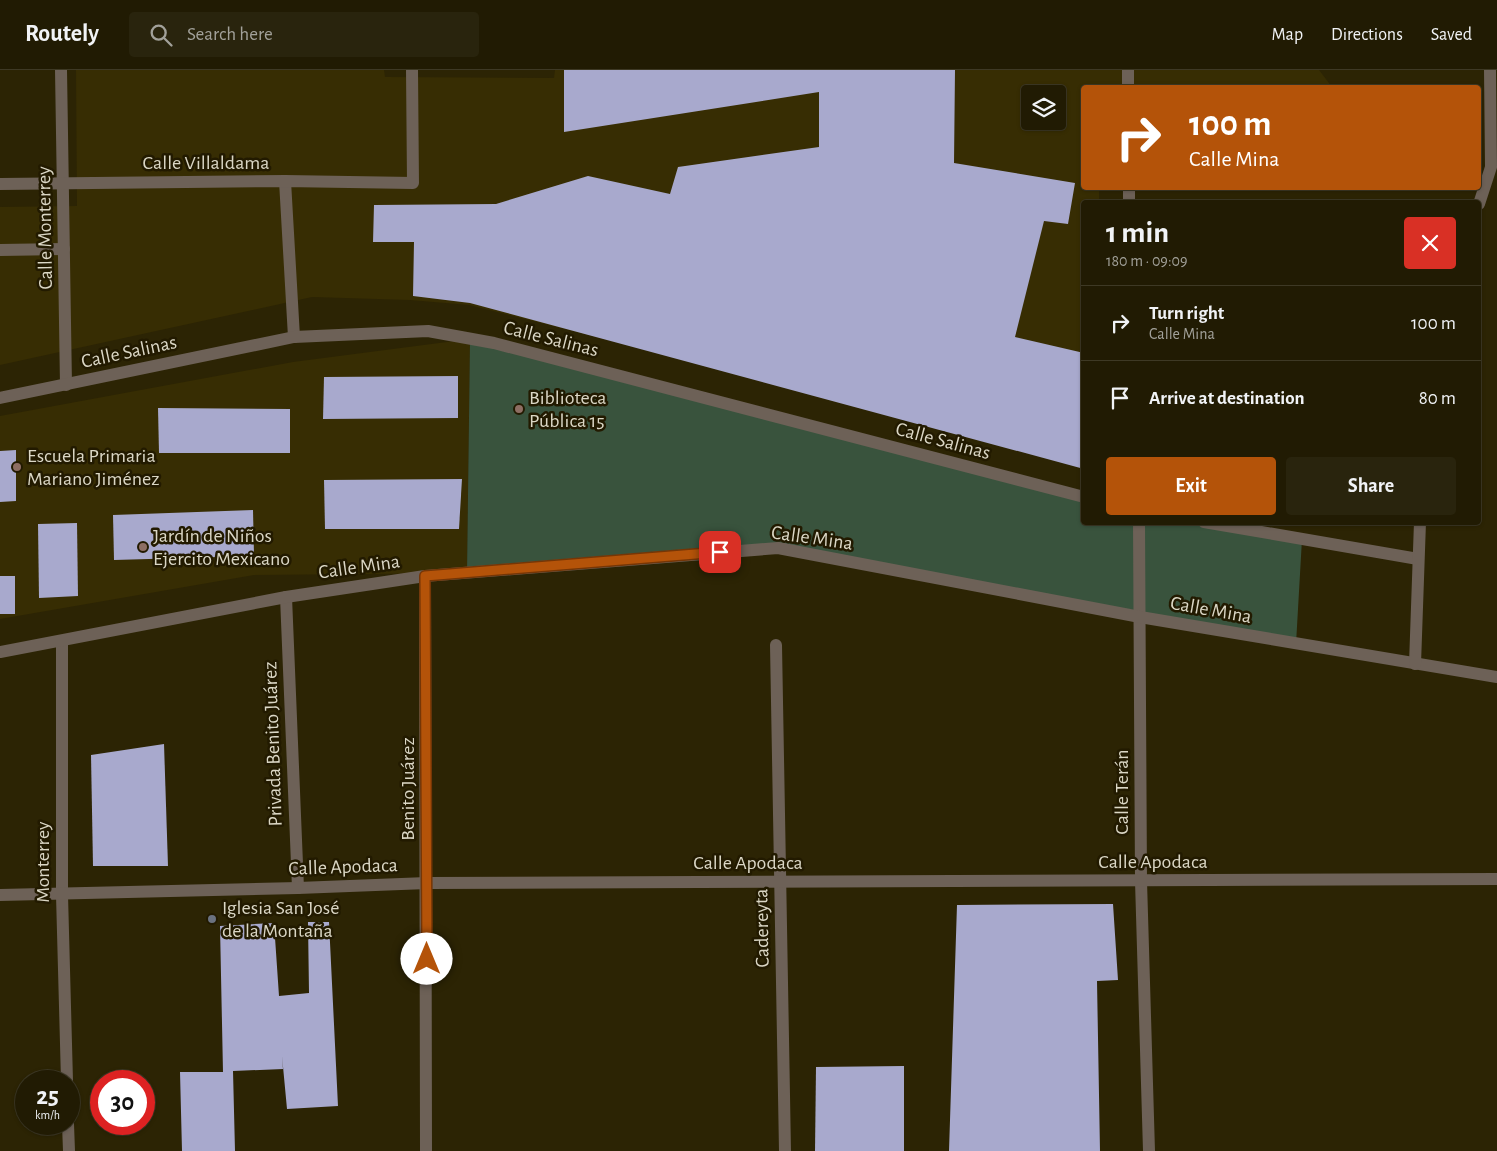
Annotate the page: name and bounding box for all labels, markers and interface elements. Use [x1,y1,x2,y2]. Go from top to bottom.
search box [129,12,479,57]
icon: search [147,21,175,49]
text: Routely [25,22,99,46]
text: Search here [187,25,273,44]
text: Map [1272,26,1303,44]
text: Directions [1331,26,1403,44]
text: Saved [1431,26,1472,44]
map controls [1021,85,1066,130]
button: layers [1021,85,1066,130]
icon: right [1106,105,1171,170]
text: 100 m [1189,107,1272,142]
text: Calle Mina [1189,148,1279,170]
street label: Calle Villaldama [143,153,269,173]
street label: Calle Monterrey [34,166,56,290]
button: close [1404,217,1456,269]
text: 1 min [1106,218,1169,248]
text: 180 m · 09:09 [1106,253,1188,269]
text: Turn right [1149,304,1224,323]
icon: right [1106,309,1134,337]
text: 100 m [1411,314,1456,333]
street label: Calle Salinas [501,318,601,360]
text: Calle Mina [1149,326,1215,342]
street label: Calle Salinas [79,332,179,372]
icon: arrive [1106,384,1134,412]
place label: Biblioteca Pública 15 [529,388,607,431]
text: Arrive at destination [1149,389,1305,408]
text: 80 m [1419,389,1456,408]
marker: Biblioteca Pública 15 [513,403,525,415]
street label: Calle Salinas [894,419,992,463]
place label: Escuela Primaria Mariano Jiménez [27,446,159,489]
button: Exit [1106,457,1276,515]
button: Share [1286,457,1456,515]
marker: Escuela Primaria Mariano Jiménez [11,461,23,473]
street label: Calle Mina [770,522,854,554]
place label: Jardín de Niños Ejercito Mexicano [153,526,290,569]
pin [699,531,741,573]
icon: arrive [706,538,734,566]
marker: Jardín de Niños Ejercito Mexicano [137,541,149,553]
street label: Calle Mina [317,551,401,583]
street label: Calle Mina [1169,593,1253,627]
street label: Privada Benito Juárez [260,661,286,827]
street label: Benito Juárez [398,737,418,841]
street label: Calle Terán [1112,749,1132,835]
street label: Monterrey [33,821,53,903]
street label: Calle Apodaca [1098,852,1208,872]
street label: Calle Apodaca [693,853,803,873]
street label: Calle Apodaca [288,855,398,879]
street label: Cadereyta [751,888,773,968]
place label: Iglesia San José de la Montaña [222,898,339,941]
marker: Iglesia San José de la Montaña [206,913,218,925]
position arrow [400,932,452,984]
speed limit sign: 30 [90,1070,155,1135]
text: 25 [36,1084,59,1109]
text: km/h [35,1109,60,1121]

